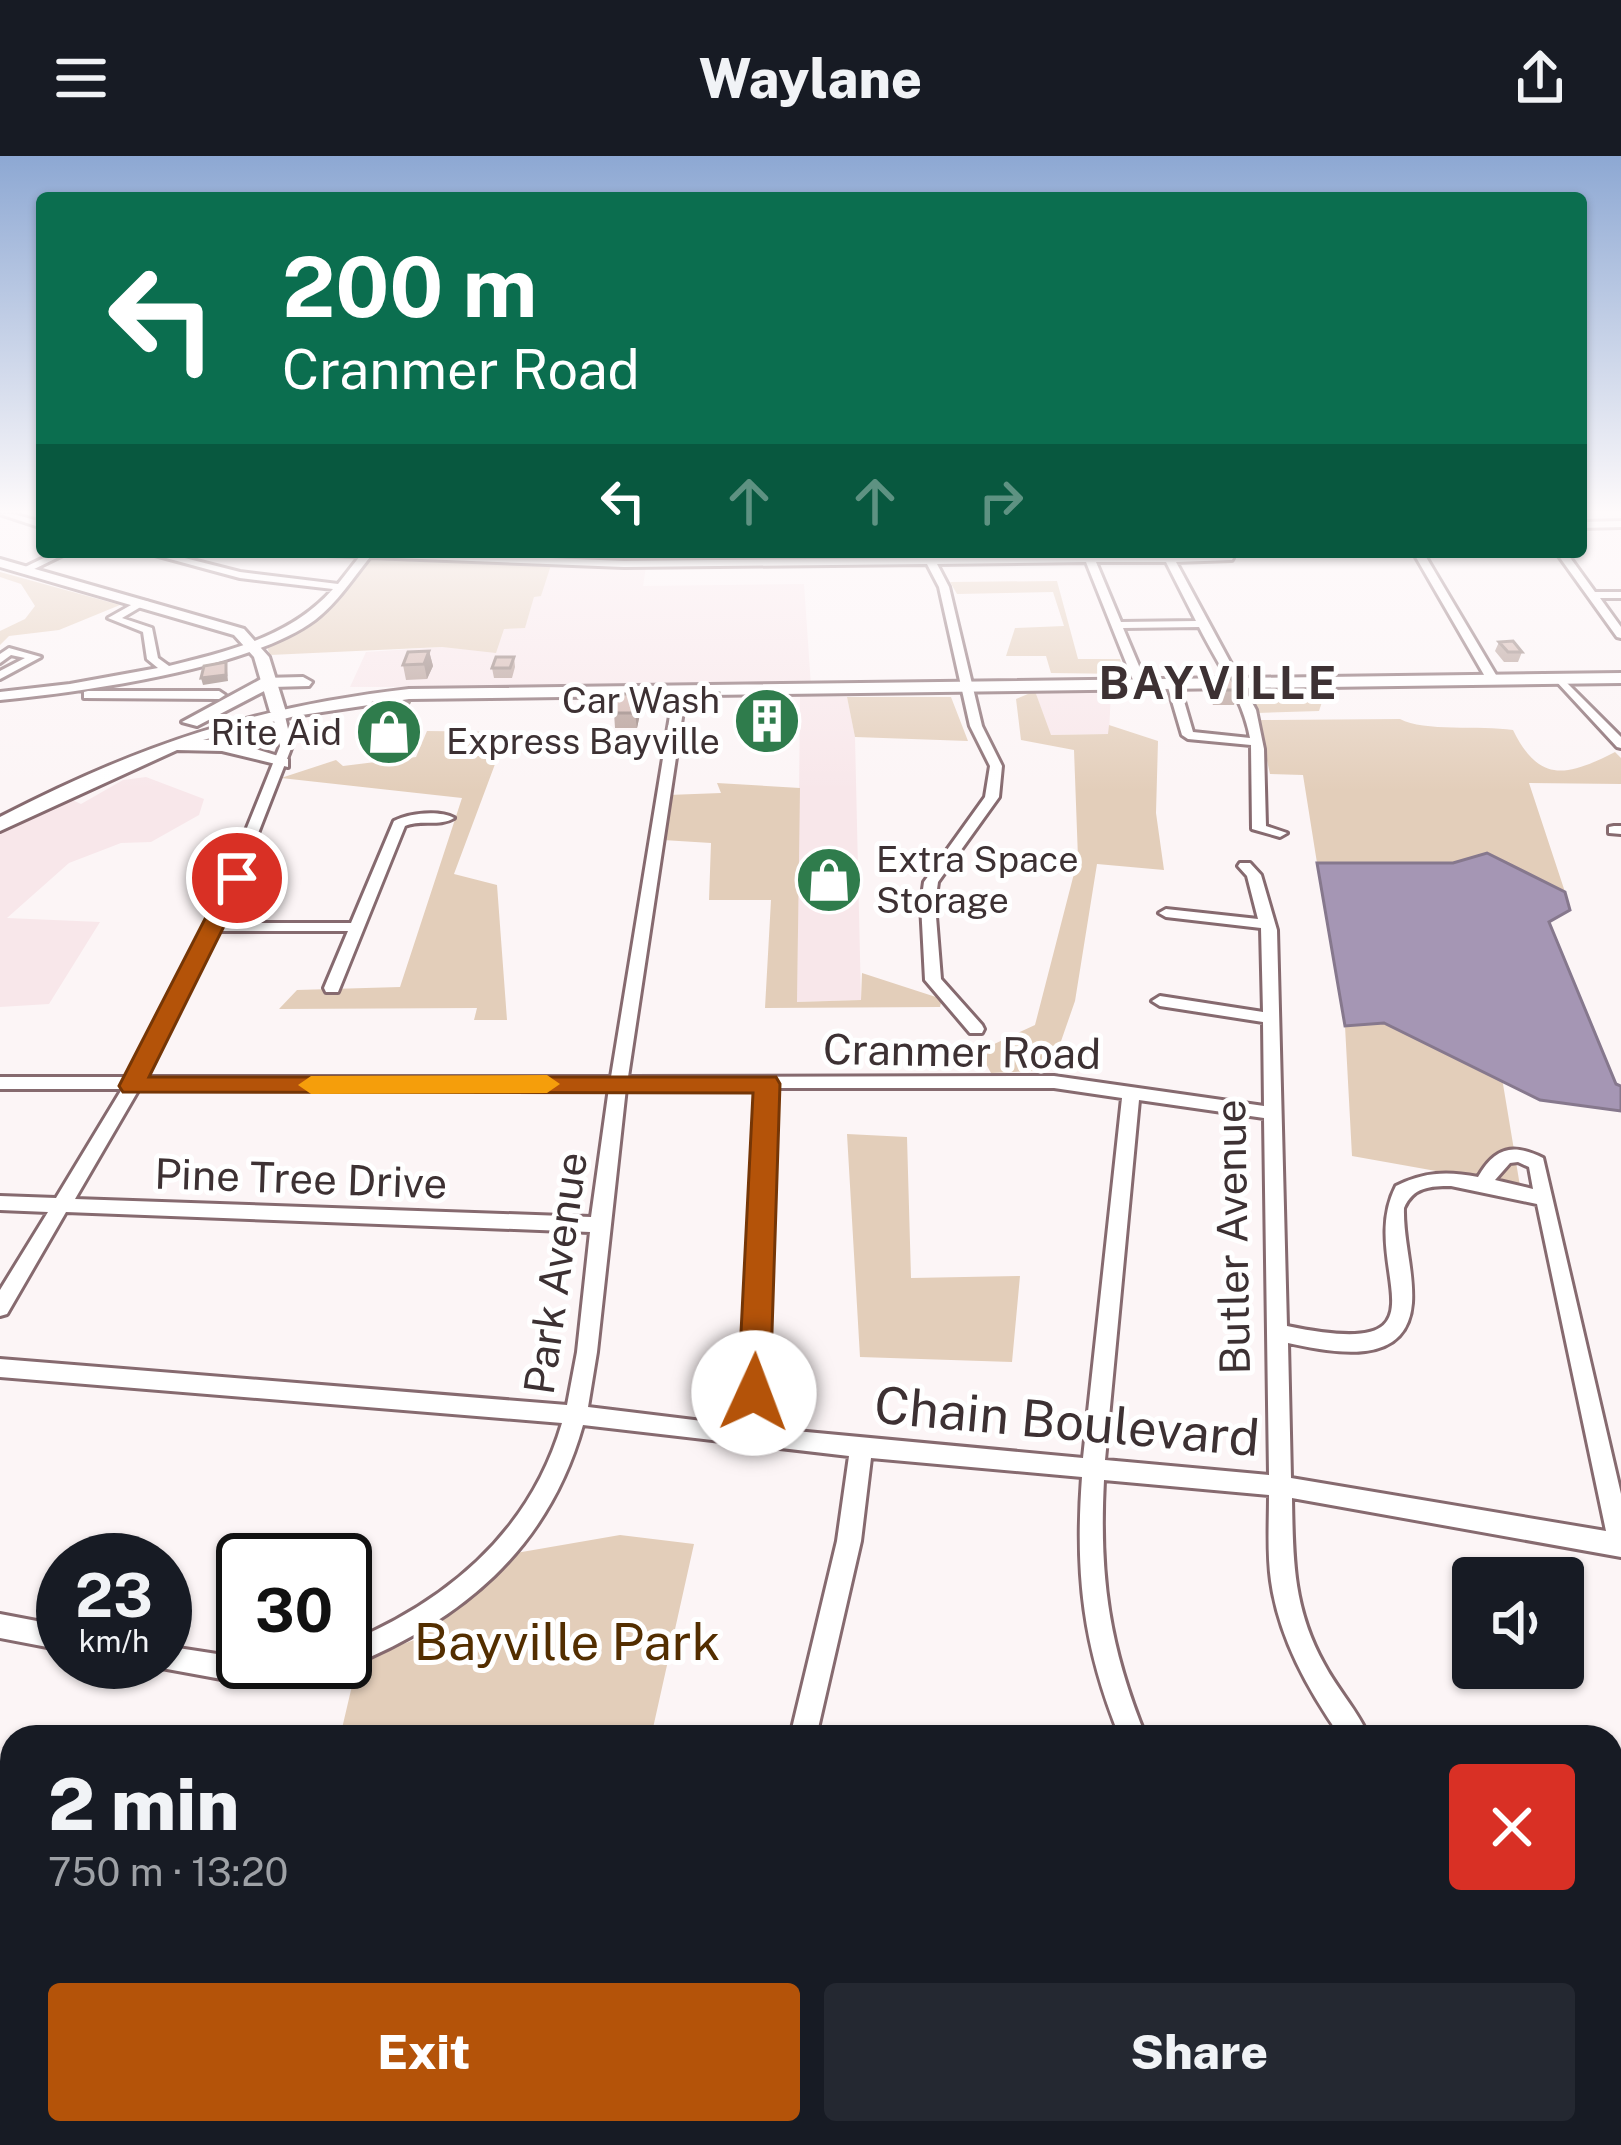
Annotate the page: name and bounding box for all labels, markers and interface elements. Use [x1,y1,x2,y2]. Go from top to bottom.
icon: menu [48,45,114,111]
icon: share [1507,45,1573,111]
text: Waylane [699,47,922,110]
text: 200 m [282,237,538,336]
icon: left [84,240,240,396]
text: Cranmer Road [282,338,640,401]
icon: left [590,468,656,534]
icon: ahead [716,468,782,534]
icon: ahead [842,468,908,534]
icon: right [968,468,1034,534]
district label: BAYVILLE [1099,656,1339,709]
place label: Car Wash Express Bayville [446,679,720,762]
building icon: Car Wash Express Bayville [732,686,802,756]
shop icon: Rite Aid [354,697,424,767]
place label: Rite Aid [211,711,342,753]
pin [186,827,288,929]
place label: Extra Space Storage [876,838,1079,921]
icon: arrive [204,845,270,911]
shop icon: Extra Space Storage [794,845,864,915]
street label: Cranmer Road [822,1024,1102,1078]
street label: Butler Avenue [1205,1099,1259,1375]
street label: Pine Tree Drive [154,1148,448,1208]
street label: Park Avenue [514,1149,596,1397]
position arrow [691,1330,817,1456]
street label: Chain Boulevard [872,1375,1262,1467]
speed limit sign: 30 [216,1533,372,1689]
map controls [1452,1557,1584,1689]
button: sound [1452,1557,1584,1689]
text: 23 [75,1560,153,1631]
park label: Bayville Park [414,1612,720,1671]
text: km/h [79,1623,149,1659]
text: 2 min [48,1762,239,1846]
button: close [1449,1764,1575,1890]
text: 750 m · 13:20 [48,1849,288,1895]
button: Exit [48,1983,800,2121]
button: Share [824,1983,1575,2121]

